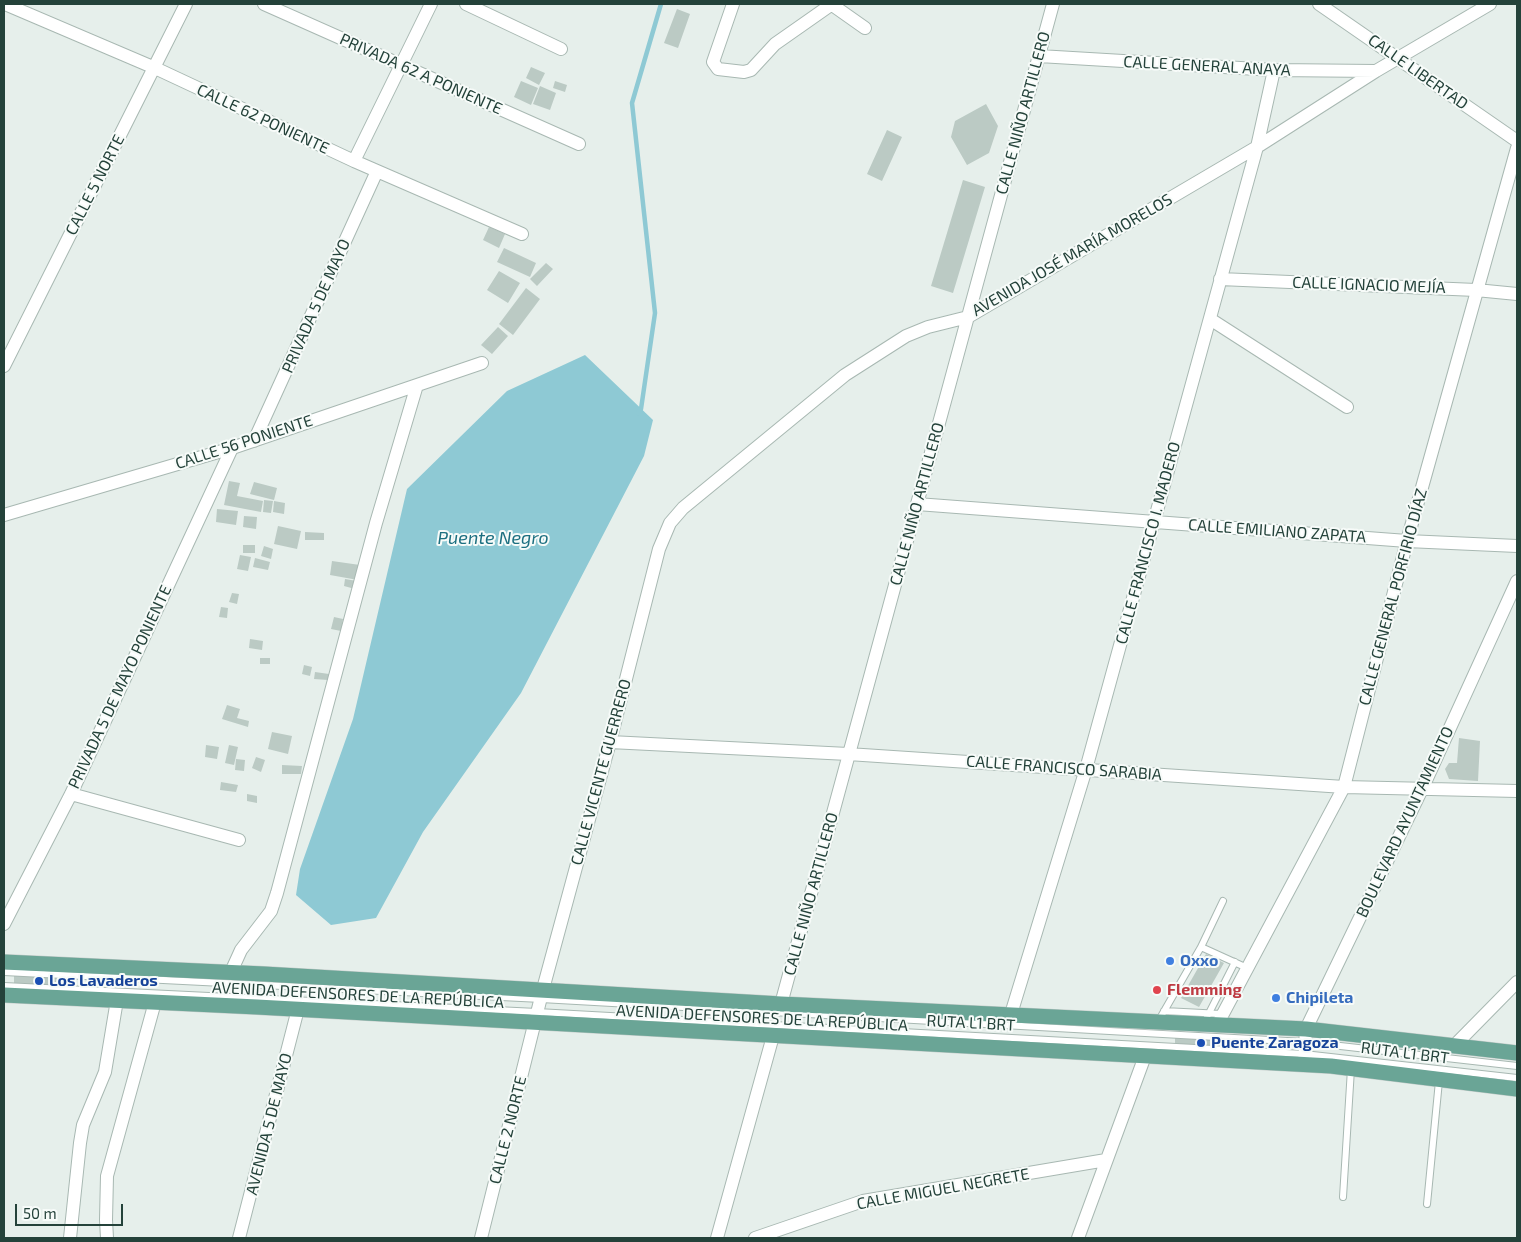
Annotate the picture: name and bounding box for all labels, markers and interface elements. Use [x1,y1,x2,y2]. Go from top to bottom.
street label: PRIVADA 62 A PONIENTE [337,29,505,119]
street label: CALLE NIÑO ARTILLERO [992,29,1054,197]
street label: CALLE LIBERTAD [1364,30,1472,114]
street label: CALLE GENERAL ANAYA [1123,52,1291,80]
street label: CALLE 62 PONIENTE [194,80,332,158]
street label: CALLE 5 NORTE [61,132,129,238]
street label: AVENIDA JOSÉ MARÍA MORELOS [968,190,1176,320]
street label: PRIVADA 5 DE MAYO [278,236,354,376]
street label: CALLE IGNACIO MEJÍA [1292,273,1446,297]
street label: CALLE 56 PONIENTE [173,411,315,473]
street label: CALLE NIÑO ARTILLERO [886,420,948,588]
street label: CALLE FRANCISCO I. MADERO [1112,440,1184,646]
street label: CALLE GENERAL PORFIRIO DÍAZ [1355,486,1431,708]
street label: CALLE EMILIANO ZAPATA [1187,515,1367,547]
water label: Puente Negro [437,527,549,549]
street label: PRIVADA 5 DE MAYO PONIENTE [64,582,176,792]
street label: CALLE VICENTE GUERRERO [567,677,635,867]
street label: BOULEVARD AYUNTAMIENTO [1352,724,1458,920]
street label: CALLE FRANCISCO SARABIA [966,752,1162,784]
street label: CALLE NIÑO ARTILLERO [780,810,842,978]
place label: Oxxo [1180,951,1218,971]
marker: Oxxo [1164,955,1176,967]
place label: Los Lavaderos [49,971,158,991]
marker: Los Lavaderos [33,975,45,987]
street label: AVENIDA DEFENSORES DE LA REPÚBLICA [211,978,505,1012]
place label: Flemming [1167,980,1242,1000]
marker: Flemming [1151,984,1163,996]
place label: Chipileta [1286,988,1353,1008]
marker: Chipileta [1270,992,1282,1004]
street label: AVENIDA DEFENSORES DE LA REPÚBLICA [615,1001,909,1035]
street label: RUTA L1 BRT [926,1011,1016,1035]
place label: Puente Zaragoza [1211,1033,1339,1053]
marker: Puente Zaragoza [1195,1037,1207,1049]
street label: RUTA L1 BRT [1360,1038,1450,1068]
street label: AVENIDA 5 DE MAYO [242,1051,296,1197]
street label: CALLE 2 NORTE [485,1074,531,1186]
street label: CALLE MIGUEL NEGRETE [855,1164,1031,1214]
scale bar [18,1194,125,1226]
text: 50 m [23,1204,57,1222]

